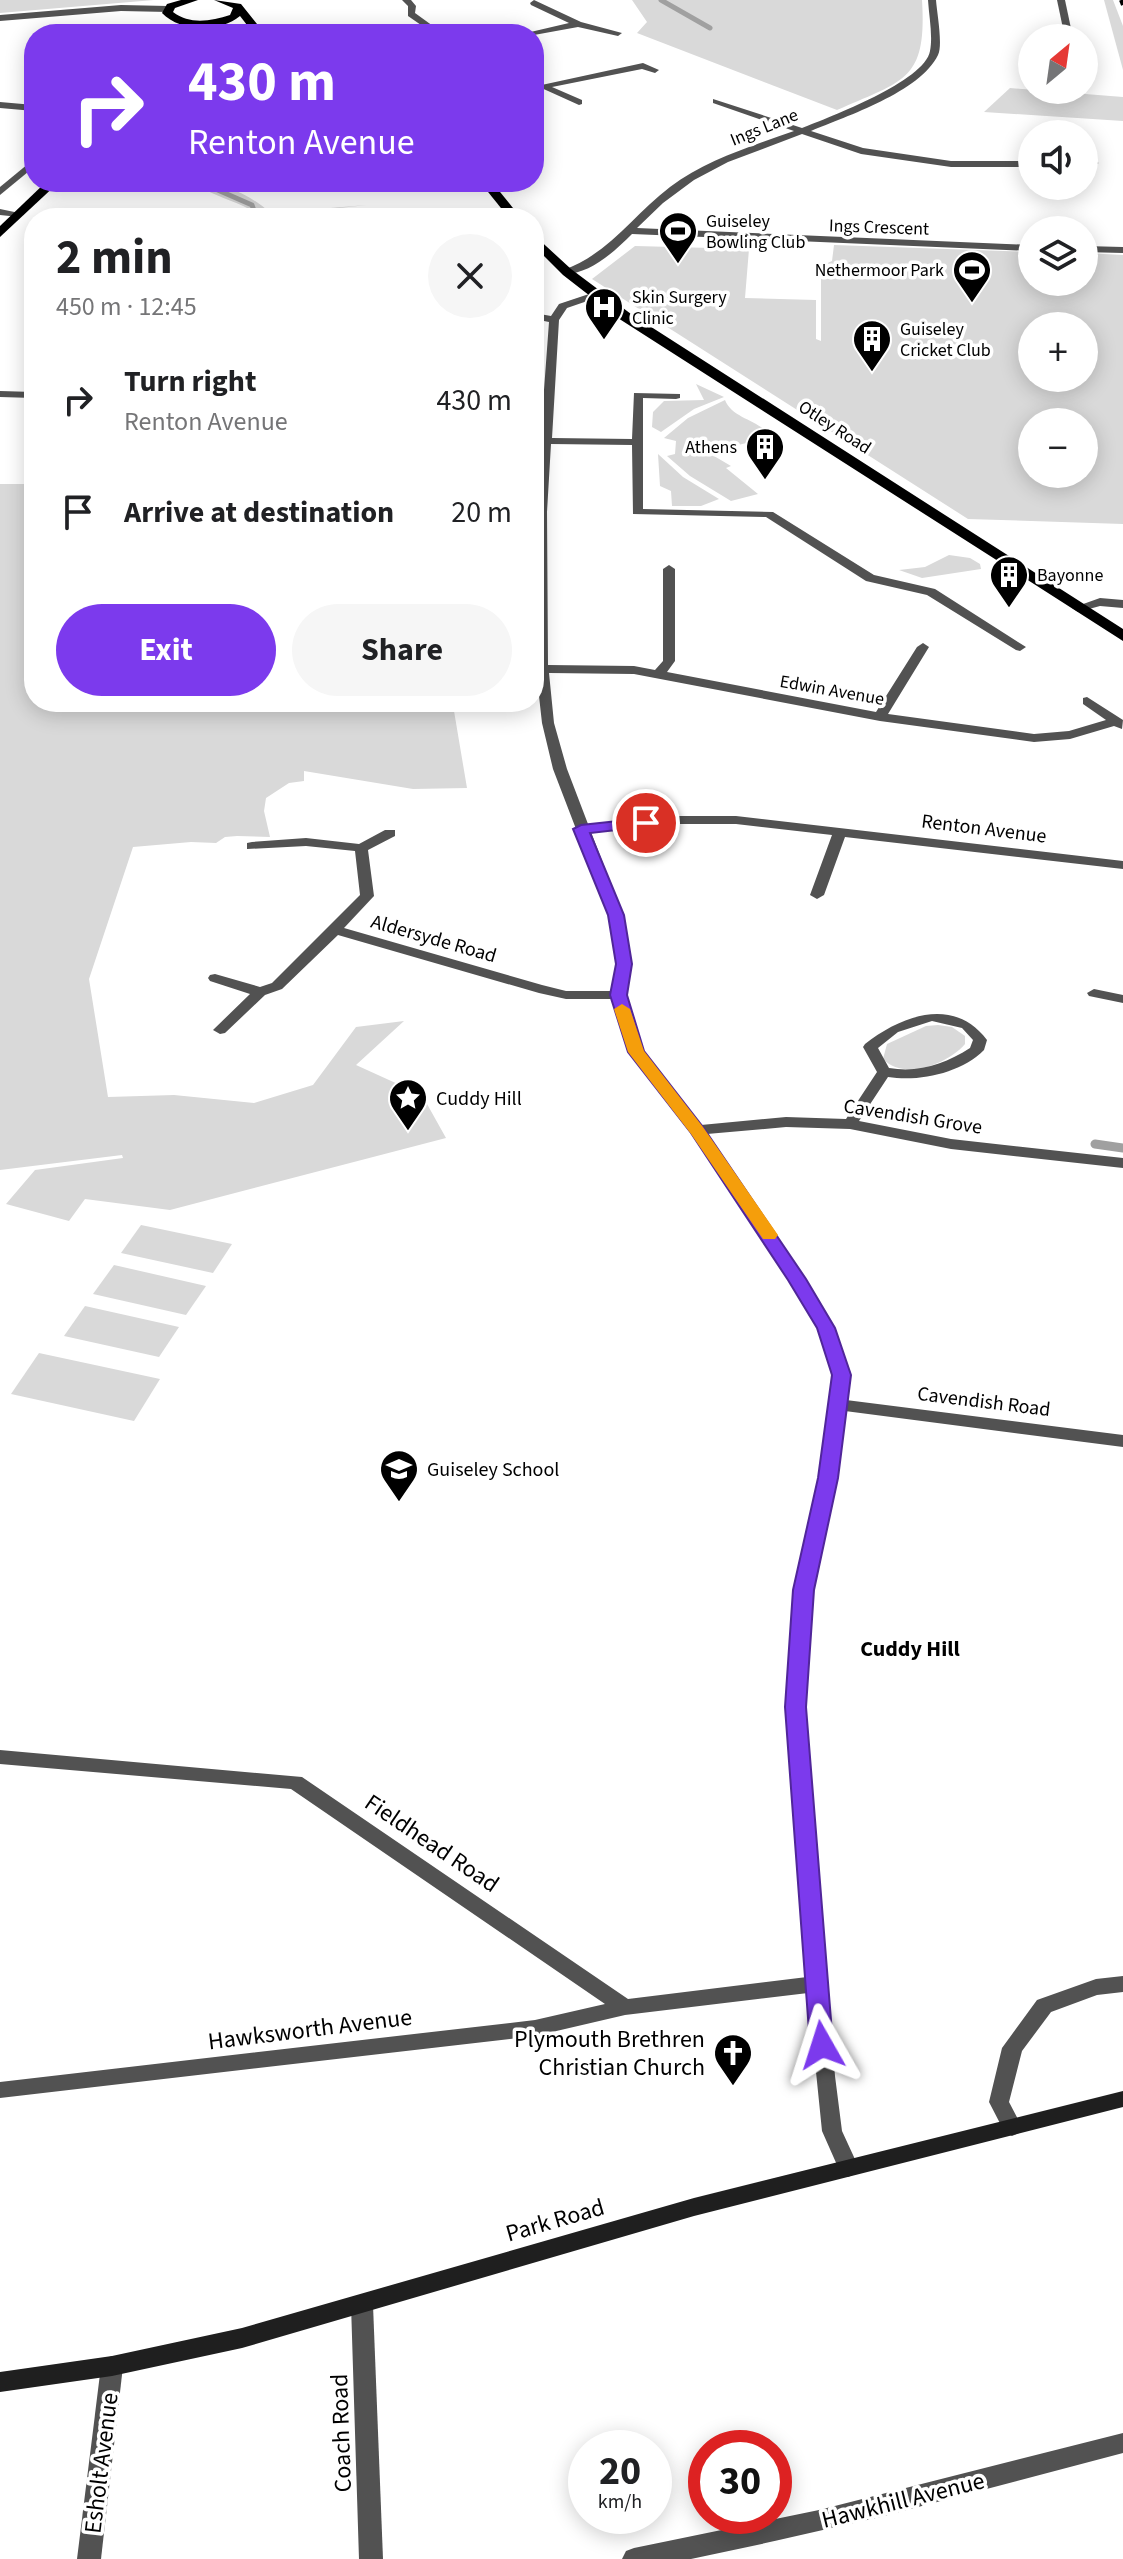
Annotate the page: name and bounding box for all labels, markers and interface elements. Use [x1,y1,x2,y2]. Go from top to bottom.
north arrow [1018,24,1098,104]
map controls [1018,24,1098,488]
text: 430 m [188,43,336,122]
icon: right [56,56,160,160]
street label: Ings Lane [726,102,802,152]
text: Renton Avenue [188,117,415,168]
button: sound [1018,120,1098,200]
place label: Guiseley Bowling Club [706,209,805,255]
sports icon: Guiseley Bowling Club [657,210,699,265]
street label: Ings Crescent [828,213,930,242]
button: layers [1018,216,1098,296]
text: 2 min [56,224,173,292]
button: close [428,234,512,318]
sports icon: Nethermoor Park [951,249,993,304]
place label: Nethermoor Park [815,258,944,283]
place label: Skin Surgery Clinic [632,285,727,331]
hospital icon: Skin Surgery Clinic [583,286,625,341]
text: 450 m · 12:45 [56,288,197,325]
button: + [1018,312,1098,392]
place label: Guiseley Cricket Club [900,317,991,363]
building icon: Guiseley Cricket Club [851,318,893,373]
text: Turn right [124,360,256,403]
icon: right [56,378,100,422]
text: 430 m [436,379,512,422]
street label: Otley Road [793,395,876,460]
text: Renton Avenue [124,403,288,440]
button: − [1018,408,1098,488]
building icon: Athens [744,426,786,481]
place label: Athens [685,435,737,460]
icon: arrive [56,490,100,534]
text: Arrive at destination [124,491,394,534]
text: 20 m [451,491,512,534]
building icon: Bayonne [988,554,1030,609]
place label: Bayonne [1037,563,1103,588]
button: Exit [56,604,276,696]
button: Share [292,604,512,696]
street label: Edwin Avenue [778,669,886,712]
pin [612,789,680,857]
icon: arrive [624,801,668,845]
street label: Renton Avenue [920,807,1048,851]
street label: Aldersyde Road [368,908,500,970]
place icon: Cuddy Hill [387,1077,429,1132]
place label: Cuddy Hill [436,1085,522,1113]
street label: Cavendish Grove [842,1092,984,1142]
street label: Cavendish Road [916,1380,1052,1424]
school or university icon: Guiseley School [378,1448,420,1503]
place label: Guiseley School [427,1456,559,1484]
district label: Cuddy Hill [860,1633,961,1665]
street label: Fieldhead Road [357,1785,506,1901]
street label: Hawksworth Avenue [206,2000,414,2059]
position arrow [780,2003,864,2087]
place label: Plymouth Brethren Christian Church [514,2022,705,2085]
church icon: Plymouth Brethren Christian Church [712,2032,754,2087]
street label: Park Road [502,2190,609,2251]
street label: Coach Road [322,2373,361,2493]
street label: Esholt Avenue [75,2391,128,2536]
speed limit sign: 30 [688,2430,792,2534]
text: 20 [599,2443,641,2500]
street label: Hawkhill Avenue [818,2463,988,2538]
text: km/h [598,2488,642,2516]

